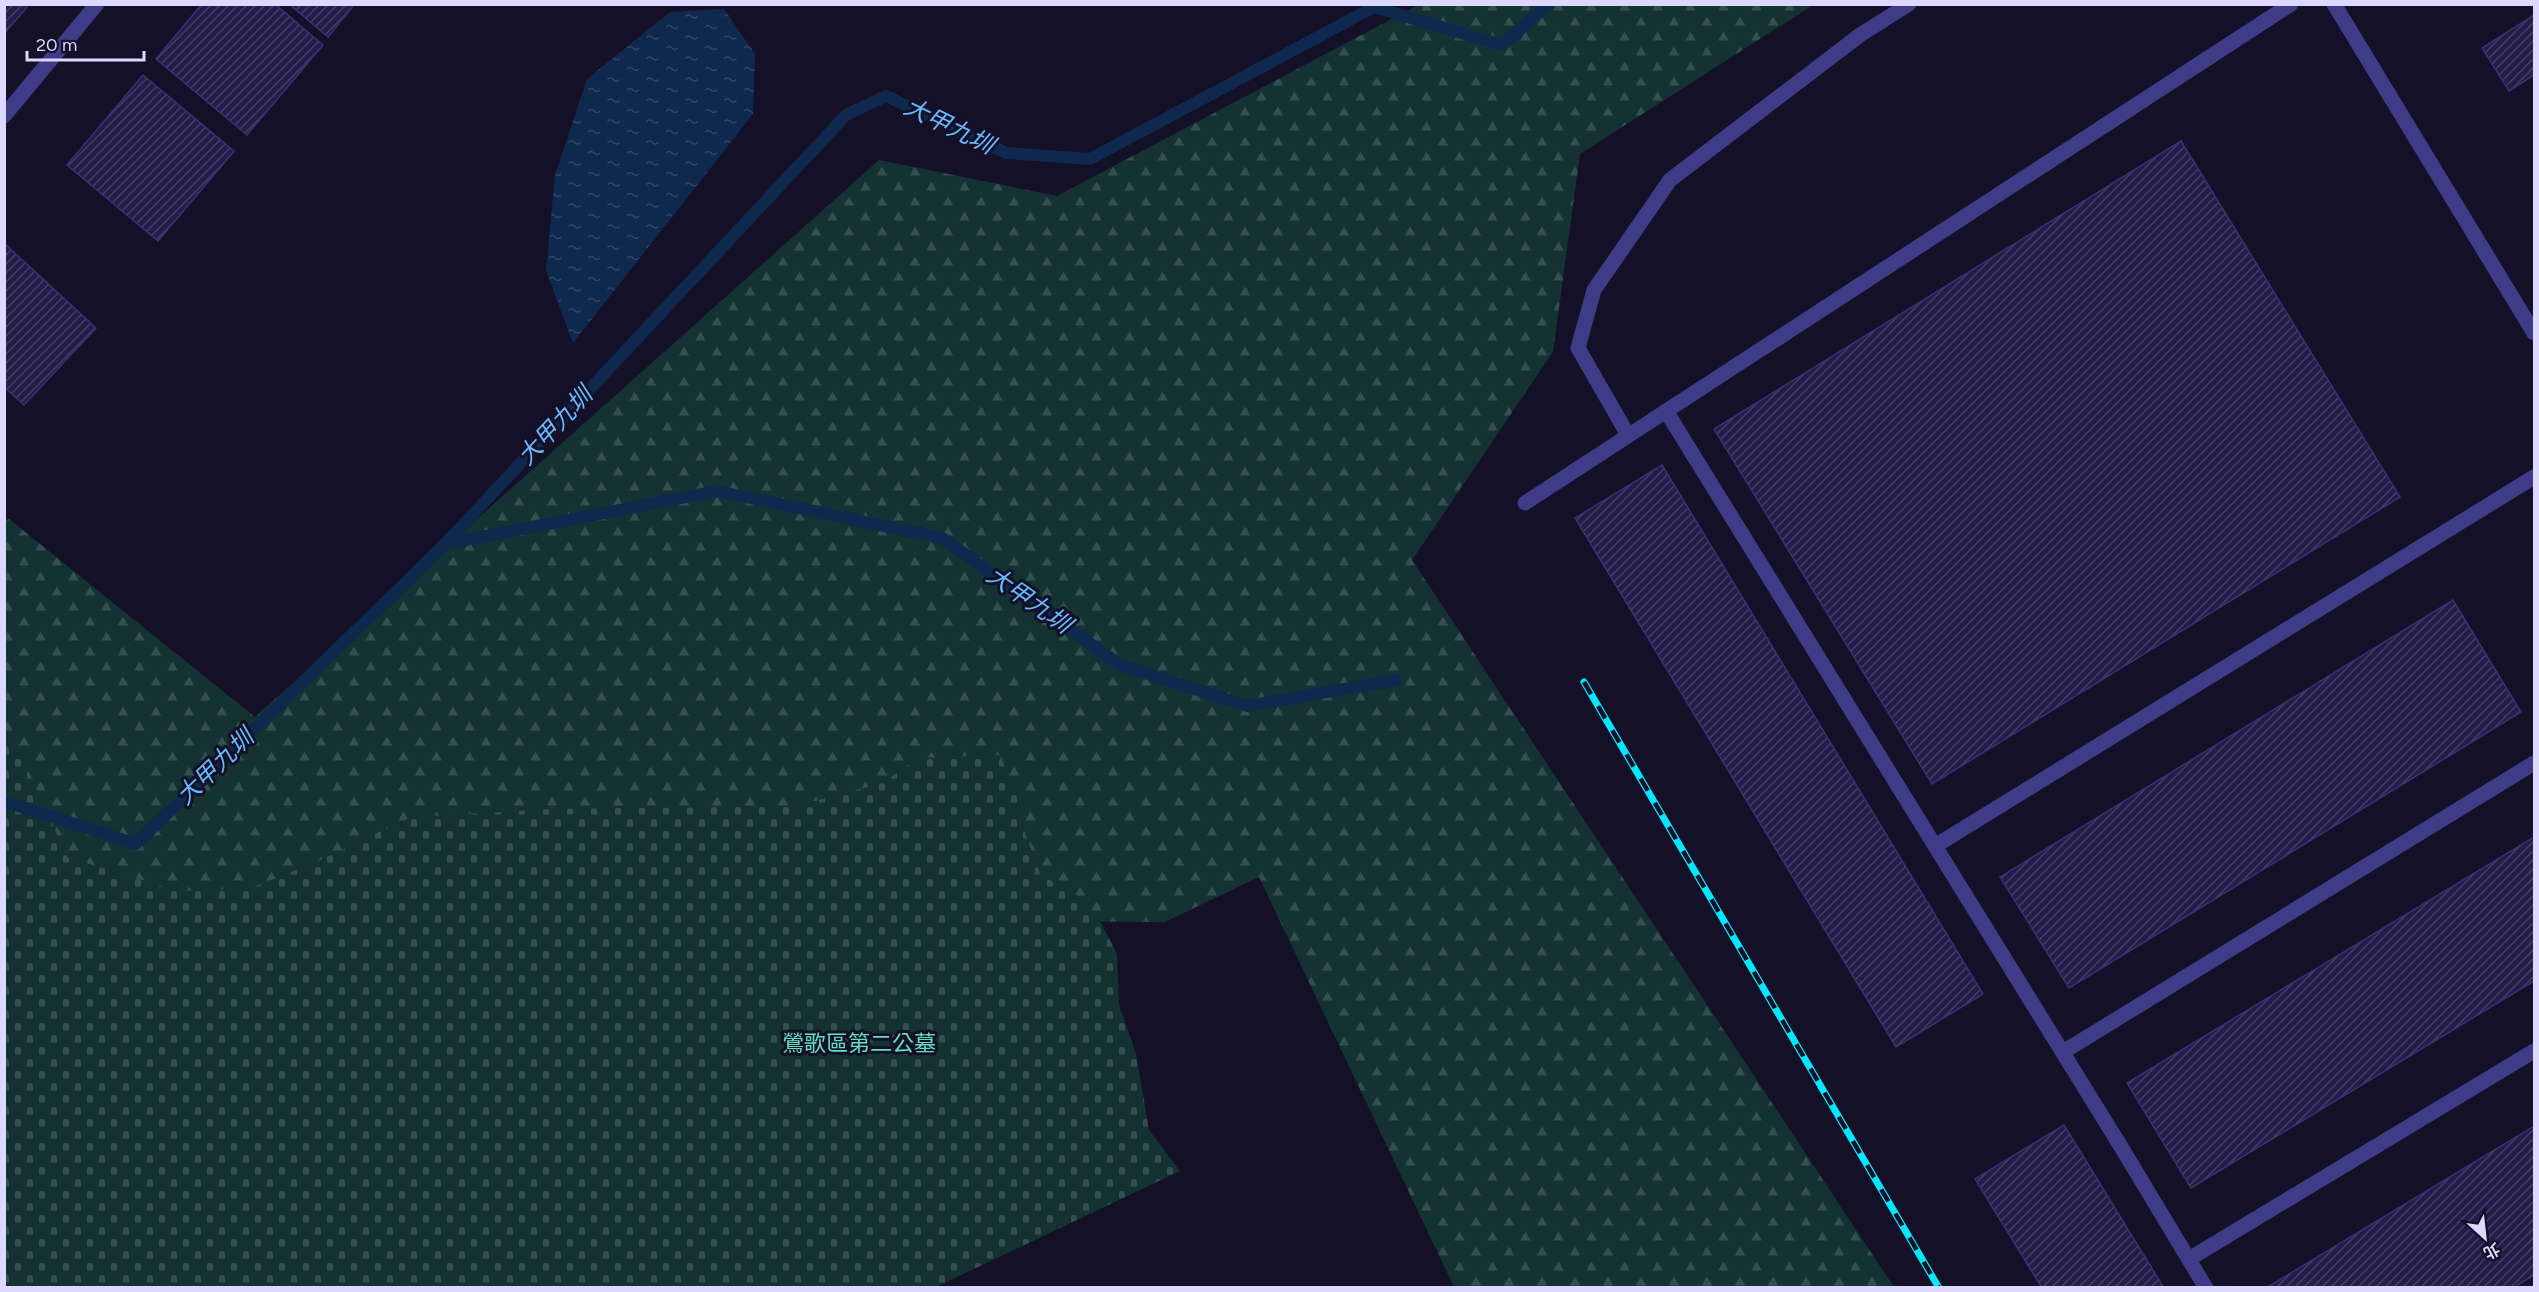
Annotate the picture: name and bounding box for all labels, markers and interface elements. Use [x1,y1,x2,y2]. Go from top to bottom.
scale bar [27,24,144,62]
text: 20 m [36,34,77,56]
water label: 大甲九圳 [900,91,1001,161]
water label: 大甲九圳 [511,378,600,471]
water label: 大甲九圳 [982,560,1079,641]
water label: 大甲九圳 [170,721,261,810]
park label: 鶯歌區第二公墓 [782,1030,936,1057]
north arrow [2455,1208,2515,1268]
text: 北 [2480,1239,2503,1263]

